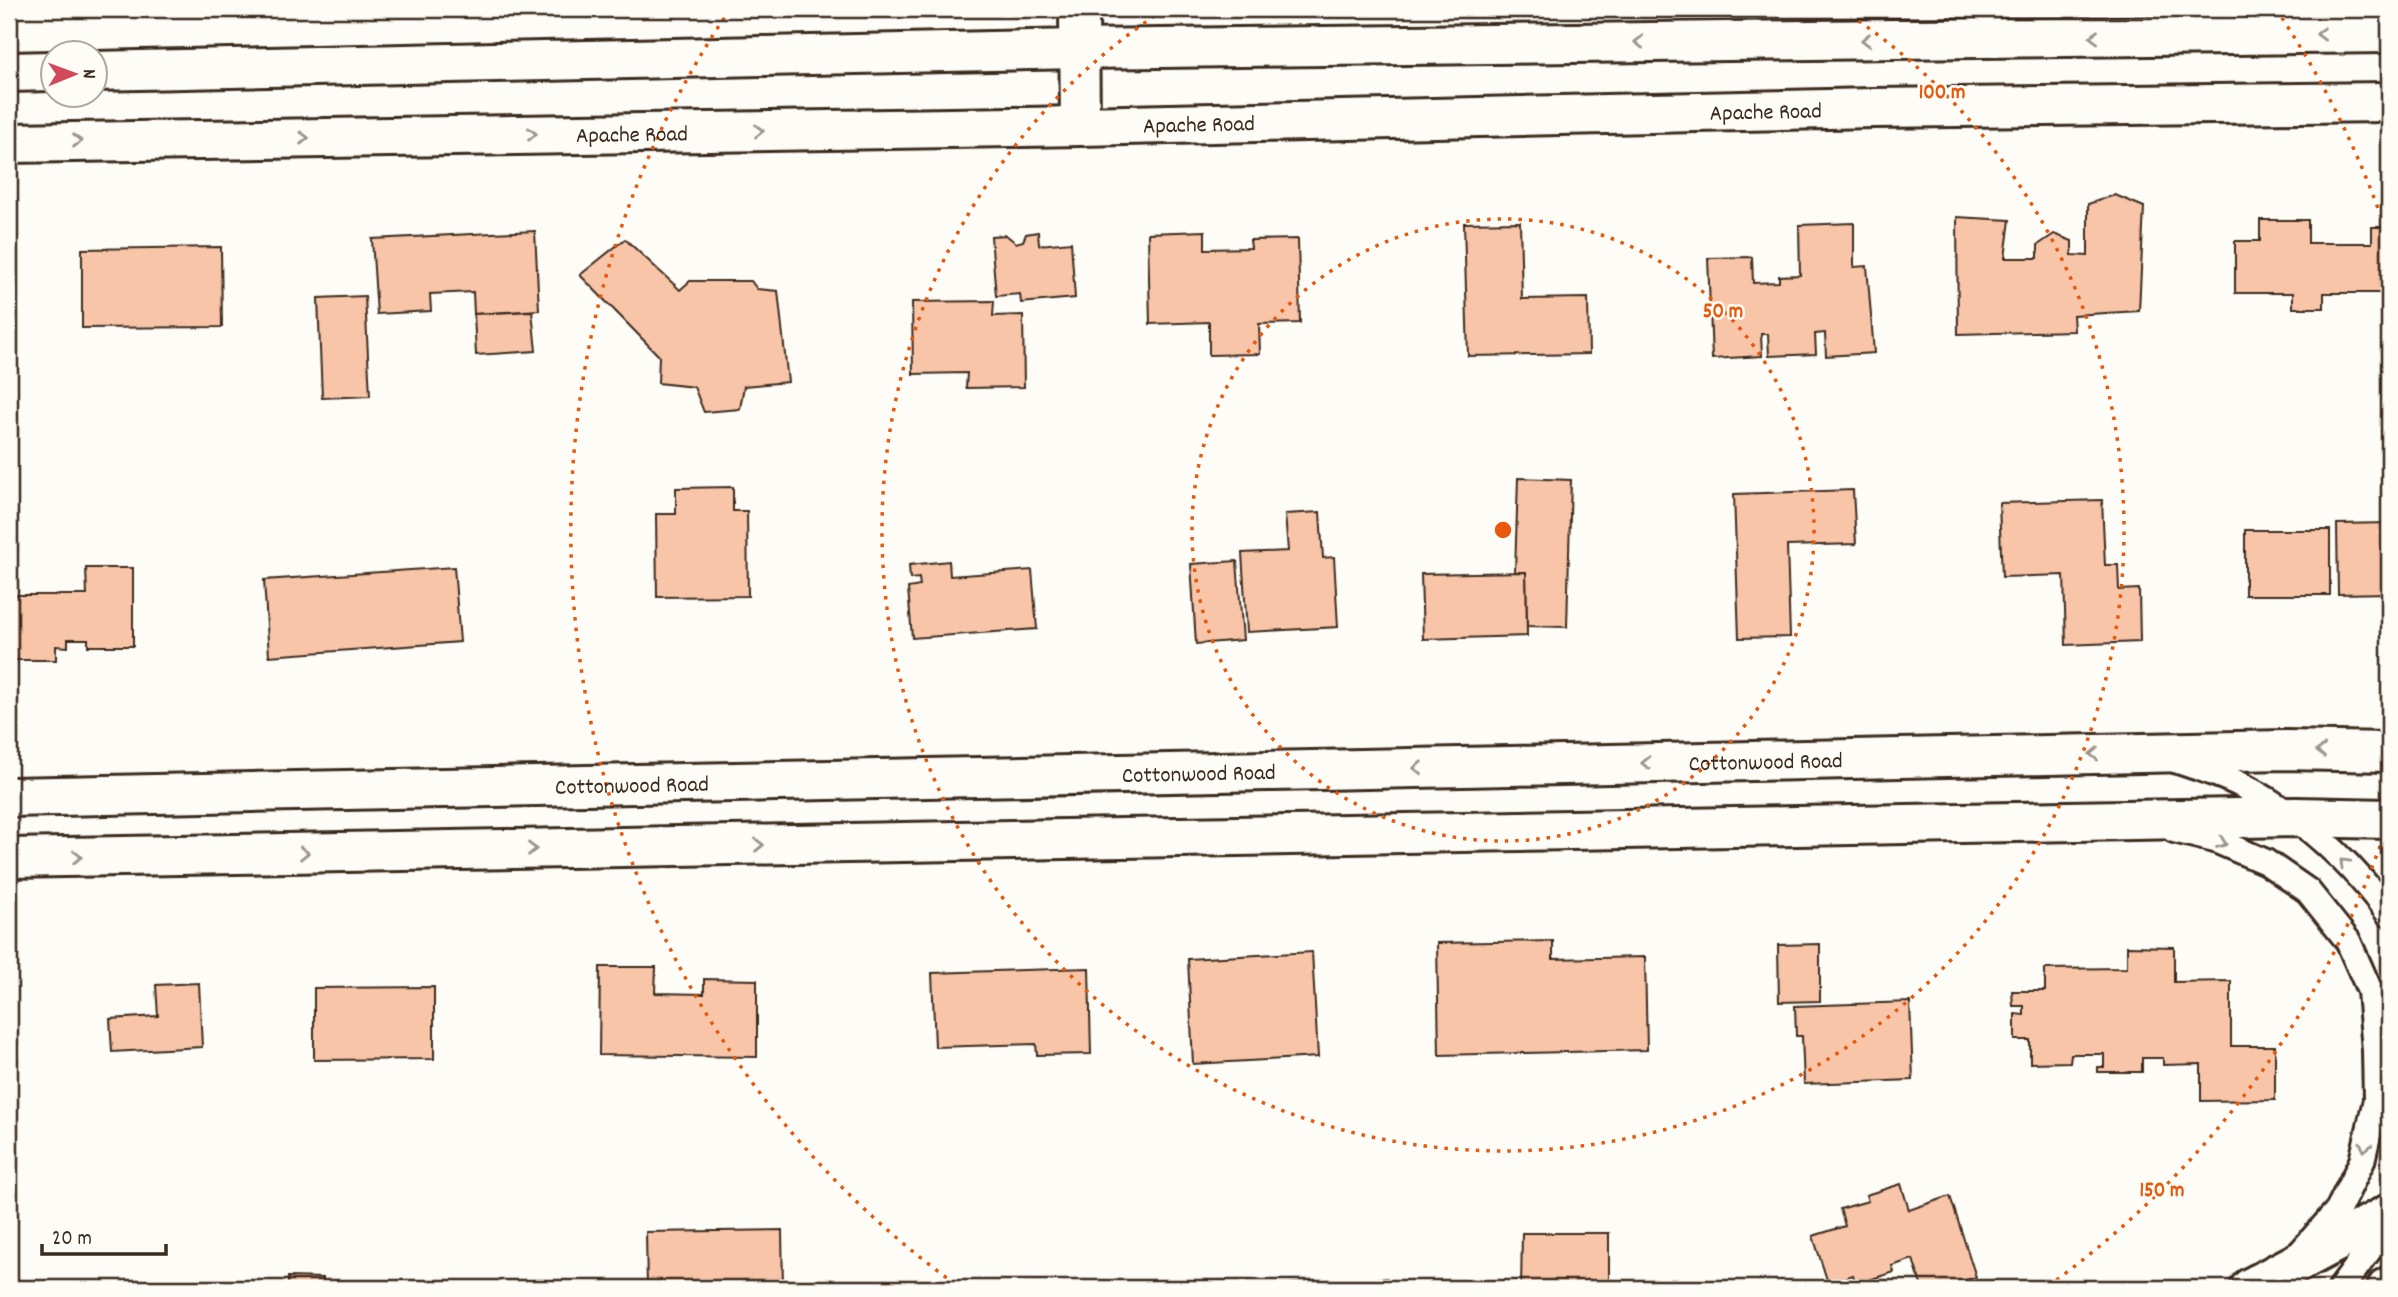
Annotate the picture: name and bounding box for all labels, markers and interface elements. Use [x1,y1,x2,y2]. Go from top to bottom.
one-way arrow [2315,26,2326,42]
one-way arrow [2088,29,2098,45]
one-way arrow [1860,32,1871,47]
one-way arrow [1633,35,1644,50]
north arrow [38,38,108,108]
text: N [74,69,101,79]
text: 100 m [1919,79,1965,109]
street label: Apache Road [1709,96,1822,132]
street label: Apache Road [1142,109,1255,145]
street label: Apache Road [576,119,688,154]
one-way arrow [755,123,765,139]
one-way arrow [527,127,538,142]
one-way arrow [300,130,310,146]
one-way arrow [72,134,83,149]
text: 50 m [1703,298,1743,328]
centre of rings [1491,518,1515,542]
one-way arrow [2315,743,2326,758]
street label: Cottonwood Road [1688,746,1843,782]
one-way arrow [2088,746,2098,762]
one-way arrow [1640,755,1650,771]
street label: Cottonwood Road [1122,758,1276,794]
one-way arrow [1412,760,1423,776]
street label: Cottonwood Road [555,770,709,806]
one-way arrow [2215,835,2227,849]
one-way arrow [755,837,765,853]
one-way arrow [527,841,538,857]
one-way arrow [300,845,310,861]
one-way arrow [72,849,83,865]
one-way arrow [2340,858,2353,871]
one-way arrow [2359,1141,2374,1153]
text: 150 m [2139,1177,2185,1207]
scale bar [42,1213,166,1257]
text: 20 m [52,1225,92,1255]

